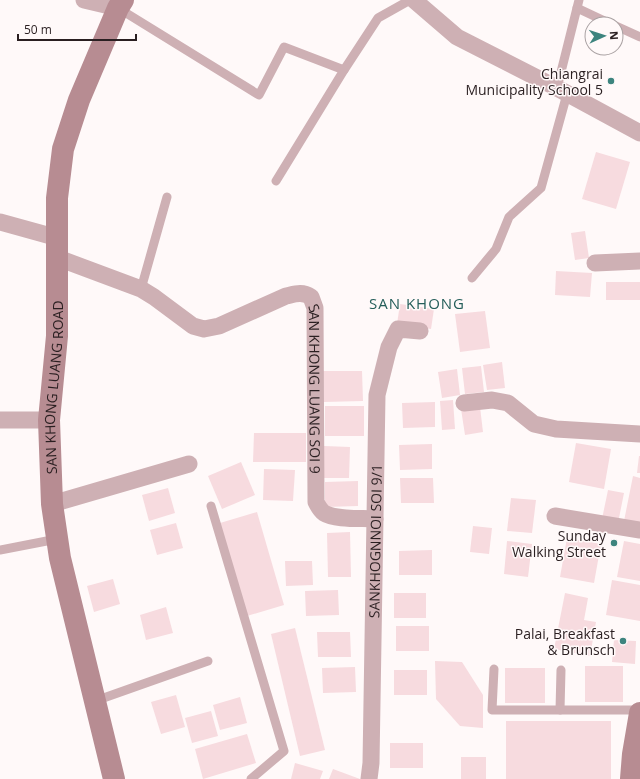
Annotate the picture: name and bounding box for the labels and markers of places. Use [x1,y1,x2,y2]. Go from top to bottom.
place label: Chiangrai Municipality School 5 [465,64,603,99]
marker: Chiangrai Municipality School 5 [606,76,616,86]
place label: Sunday Walking Street [512,526,607,561]
marker: Sunday Walking Street [609,538,619,548]
place label: Palai, Breakfast & Brunsch [515,624,615,659]
marker: Palai, Breakfast & Brunsch [618,636,628,646]

